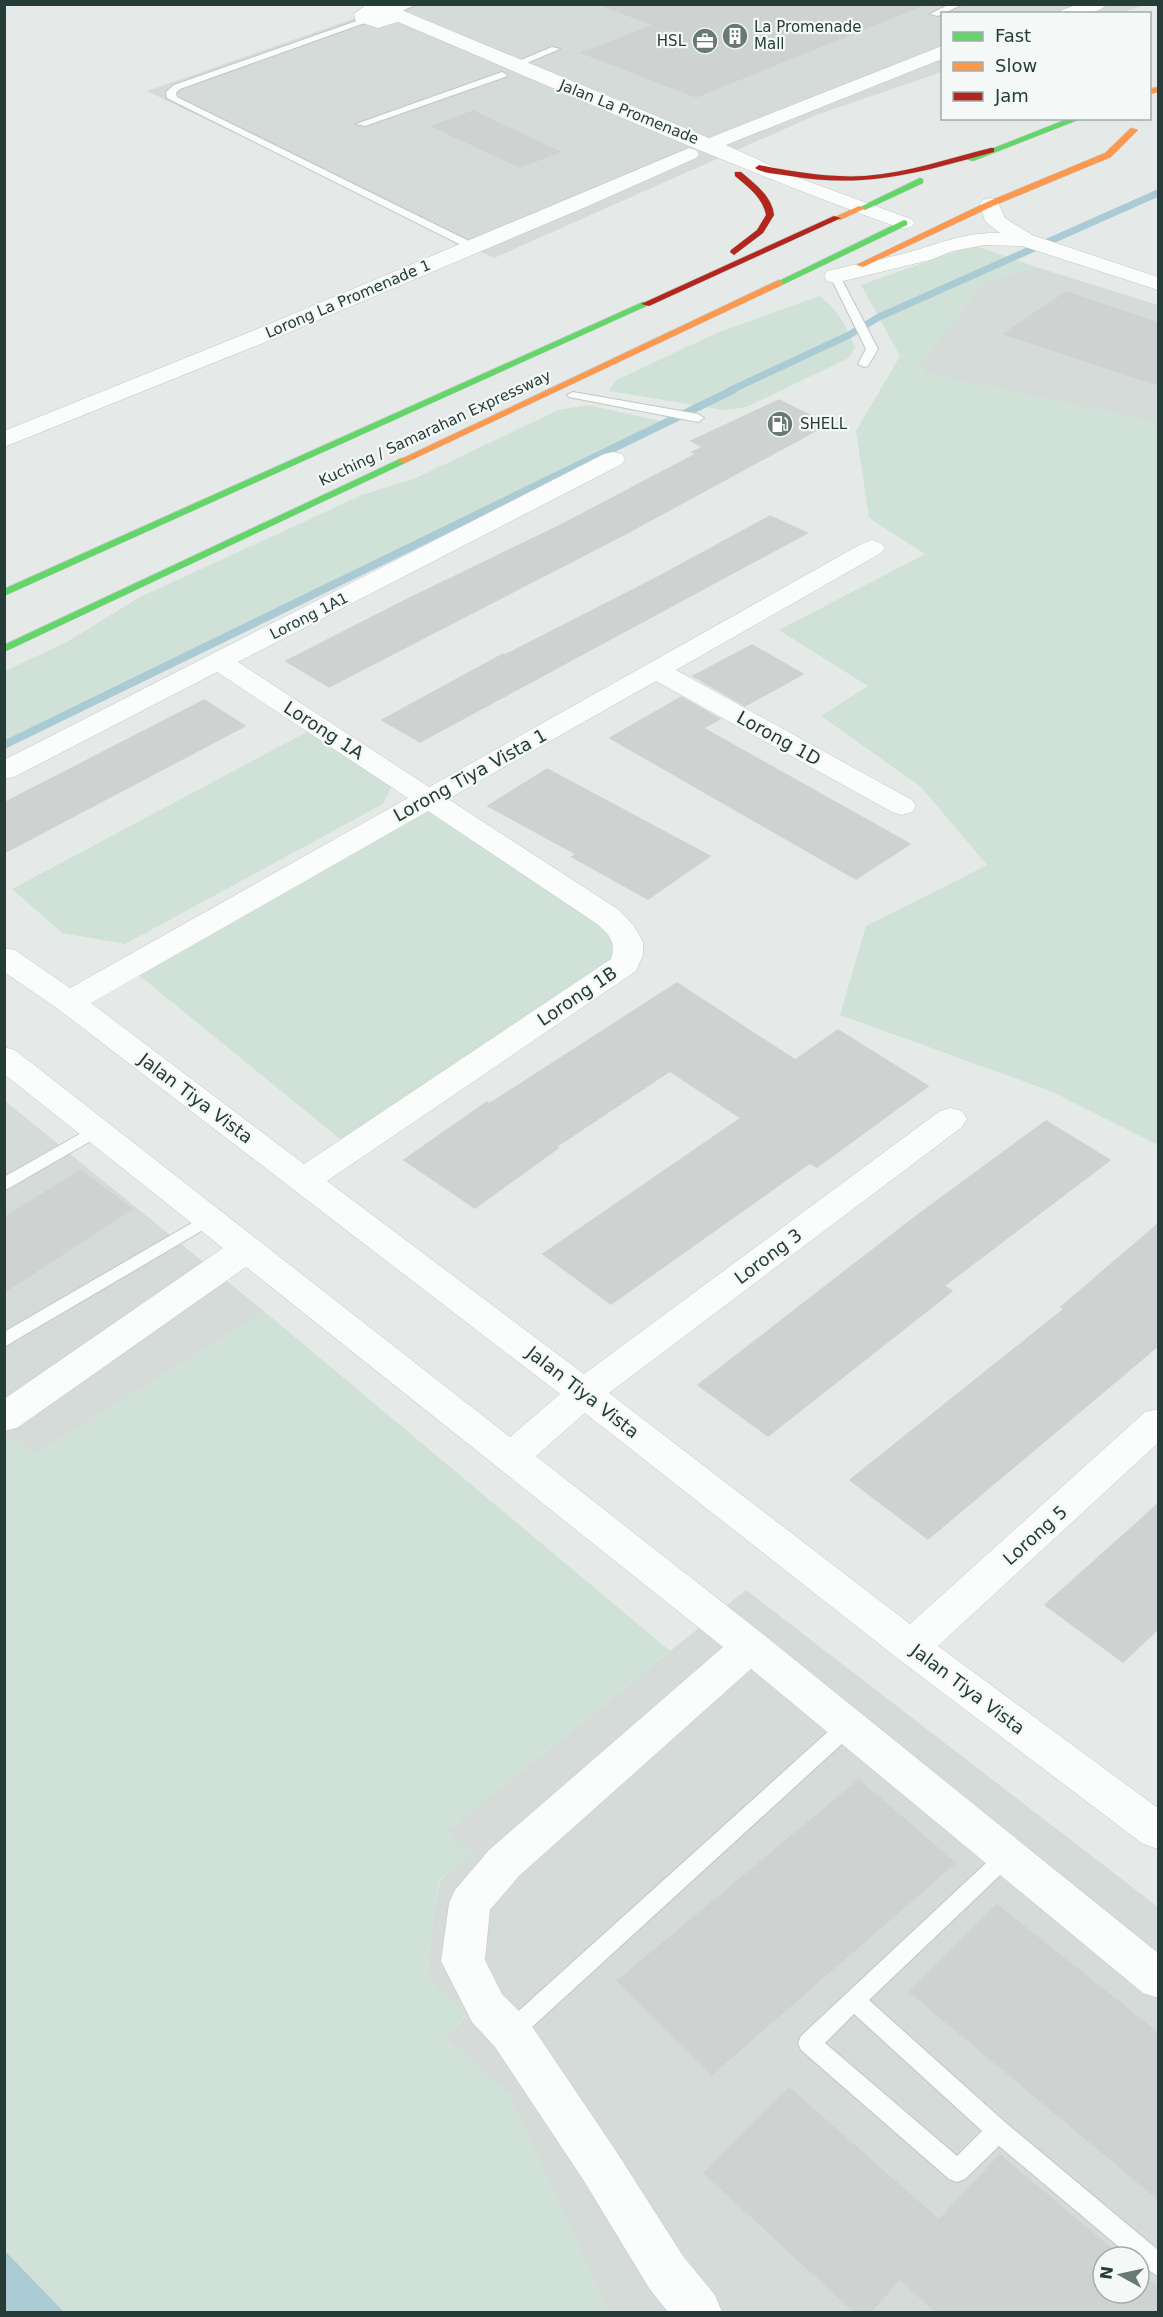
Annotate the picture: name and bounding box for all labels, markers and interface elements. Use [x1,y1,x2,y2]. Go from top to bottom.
legend [941,12,1151,120]
place label: La Promenade Mall [754,18,861,53]
building icon: La Promenade Mall [720,21,750,51]
text: Fast [995,25,1031,46]
office icon: HSL [690,26,720,56]
place label: HSL [657,32,687,50]
text: Slow [995,55,1037,76]
street label: Jalan La Promenade [556,75,701,148]
text: Jam [994,85,1029,106]
street label: Lorong La Promenade 1 [263,256,433,342]
street label: Kuching / Samarahan Expressway [316,366,554,490]
fuel station icon: SHELL [765,409,795,439]
place label: SHELL [800,415,848,433]
street label: Lorong 1A1 [267,589,351,643]
street label: Lorong 1A [280,696,368,764]
street label: Lorong 1D [733,706,825,770]
street label: Lorong Tiya Vista 1 [390,724,550,826]
street label: Lorong 1B [533,962,621,1030]
street label: Jalan Tiya Vista [134,1048,257,1148]
street label: Lorong 3 [730,1224,806,1288]
street label: Jalan Tiya Vista [522,1341,643,1442]
street label: Lorong 5 [999,1501,1071,1569]
street label: Jalan Tiya Vista [906,1639,1029,1739]
north arrow [1091,2245,1151,2305]
text: N [1096,2265,1117,2281]

